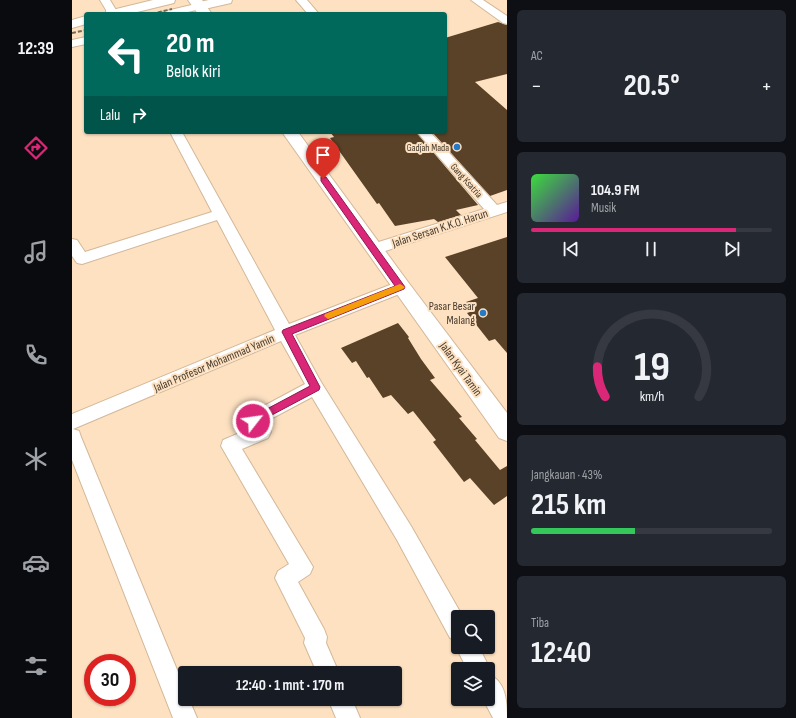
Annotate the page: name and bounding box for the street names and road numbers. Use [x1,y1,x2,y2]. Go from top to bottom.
street label: Gang Ksatria [448,161,485,200]
street label: Jalan Sersan K.K.O. Harun [389,206,490,251]
street label: Jalan Profesor Mohammad Yamin [151,331,277,396]
street label: Jalan Kyai Tamin [435,339,485,399]

